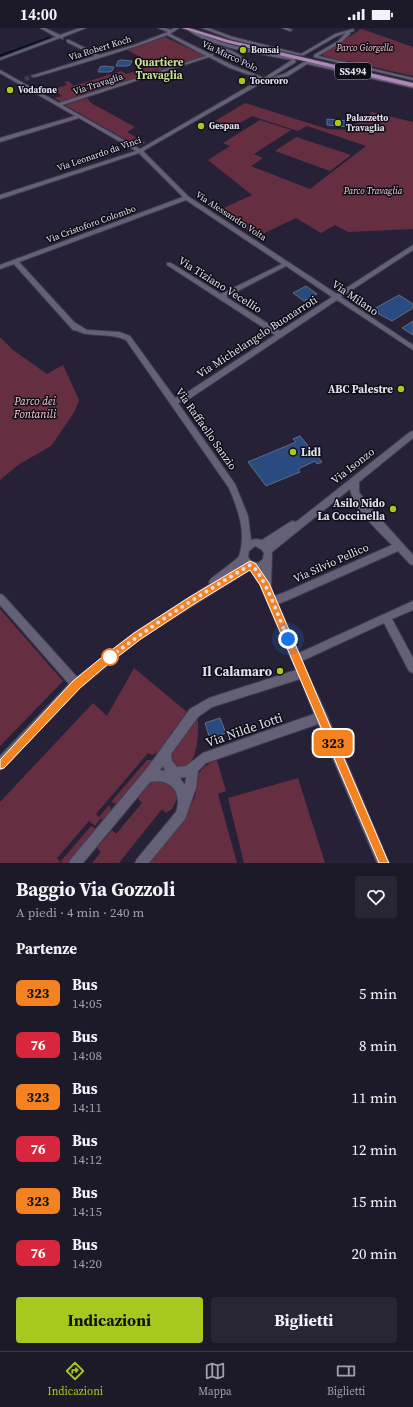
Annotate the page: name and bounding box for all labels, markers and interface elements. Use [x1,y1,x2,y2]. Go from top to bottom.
text: 14:00 [20,4,57,25]
street label: Via Robert Koch [67,33,133,63]
street label: Via Marco Polo [200,38,260,74]
park label: Parco Giorgella [335,42,394,54]
place label: Bonsai [251,44,279,56]
marker: Bonsai [238,45,248,55]
district label: Quartiere Travaglia [134,55,184,83]
road number: SS494 [335,63,371,79]
street label: Via Travaglia [72,70,125,98]
place label: Tocororo [250,75,288,87]
marker: Tocororo [237,76,247,86]
place label: Vodafone [18,84,57,96]
marker: Vodafone [5,85,15,95]
place label: Palazzetto Travaglia [346,112,388,134]
marker: Palazzetto Travaglia [333,118,343,128]
place label: Gespan [209,120,240,132]
marker: Gespan [196,121,206,131]
street label: Via Leonardo da Vinci [55,134,143,174]
park label: Parco Travaglia [343,185,403,197]
street label: Via Alessandro Volta [193,189,269,244]
street label: Via Cristoforo Colombo [45,202,137,246]
street label: Via Tiziano Vecellio [175,253,265,317]
street label: Via Milano [329,277,381,319]
street label: Via Michelangelo Buonarroti [194,292,320,382]
place label: ABC Palestre [328,382,393,397]
marker: ABC Palestre [396,384,406,394]
street label: Via Raffaello Sanzio [172,385,240,473]
park label: Parco dei Fontanili [13,394,57,422]
street label: Via Isonzo [328,444,378,488]
place label: Lidl [301,445,321,460]
marker: Lidl [288,447,298,457]
place label: Asilo Nido La Coccinella [317,496,385,524]
marker: Asilo Nido La Coccinella [388,504,398,514]
street label: Via Silvio Pellico [291,540,371,586]
your location [278,629,298,649]
unlabelled marker [101,648,119,666]
place label: Il Calamaro [202,663,272,680]
marker: Il Calamaro [275,666,285,676]
street label: Via Nilde Iotti [203,709,285,751]
line badge: 323 [310,730,356,756]
text: 323 [322,733,344,753]
text: Baggio Via Gozzoli [16,876,175,902]
button: heart [355,876,397,918]
text: A piedi · 4 min · 240 m [16,904,144,921]
text: Partenze [16,938,77,959]
text: Bus [72,974,98,995]
text: 323 [27,983,49,1003]
text: 5 min [359,983,397,1004]
text: 14:05 [72,995,102,1012]
text: Bus [72,1026,98,1047]
text: 76 [30,1035,46,1055]
text: 8 min [359,1035,397,1056]
text: 14:08 [72,1047,102,1064]
text: Bus [72,1078,98,1099]
text: 323 [27,1087,49,1107]
text: 11 min [351,1087,397,1108]
text: 14:11 [72,1099,102,1116]
text: Bus [72,1130,98,1151]
text: 76 [30,1139,46,1159]
text: 12 min [351,1139,397,1160]
text: 14:12 [72,1151,102,1168]
text: Bus [72,1182,98,1203]
text: 323 [27,1191,49,1211]
text: 15 min [351,1191,397,1212]
text: 14:15 [72,1203,102,1220]
text: Bus [72,1234,98,1255]
text: 76 [30,1243,46,1263]
text: 20 min [351,1243,397,1264]
text: 14:20 [72,1255,102,1272]
button: Indicazioni [16,1297,203,1343]
button: Biglietti [211,1297,397,1343]
tab: Indicazioni [48,1360,103,1399]
tab: Mappa [198,1360,232,1399]
tab: Biglietti [327,1360,365,1399]

